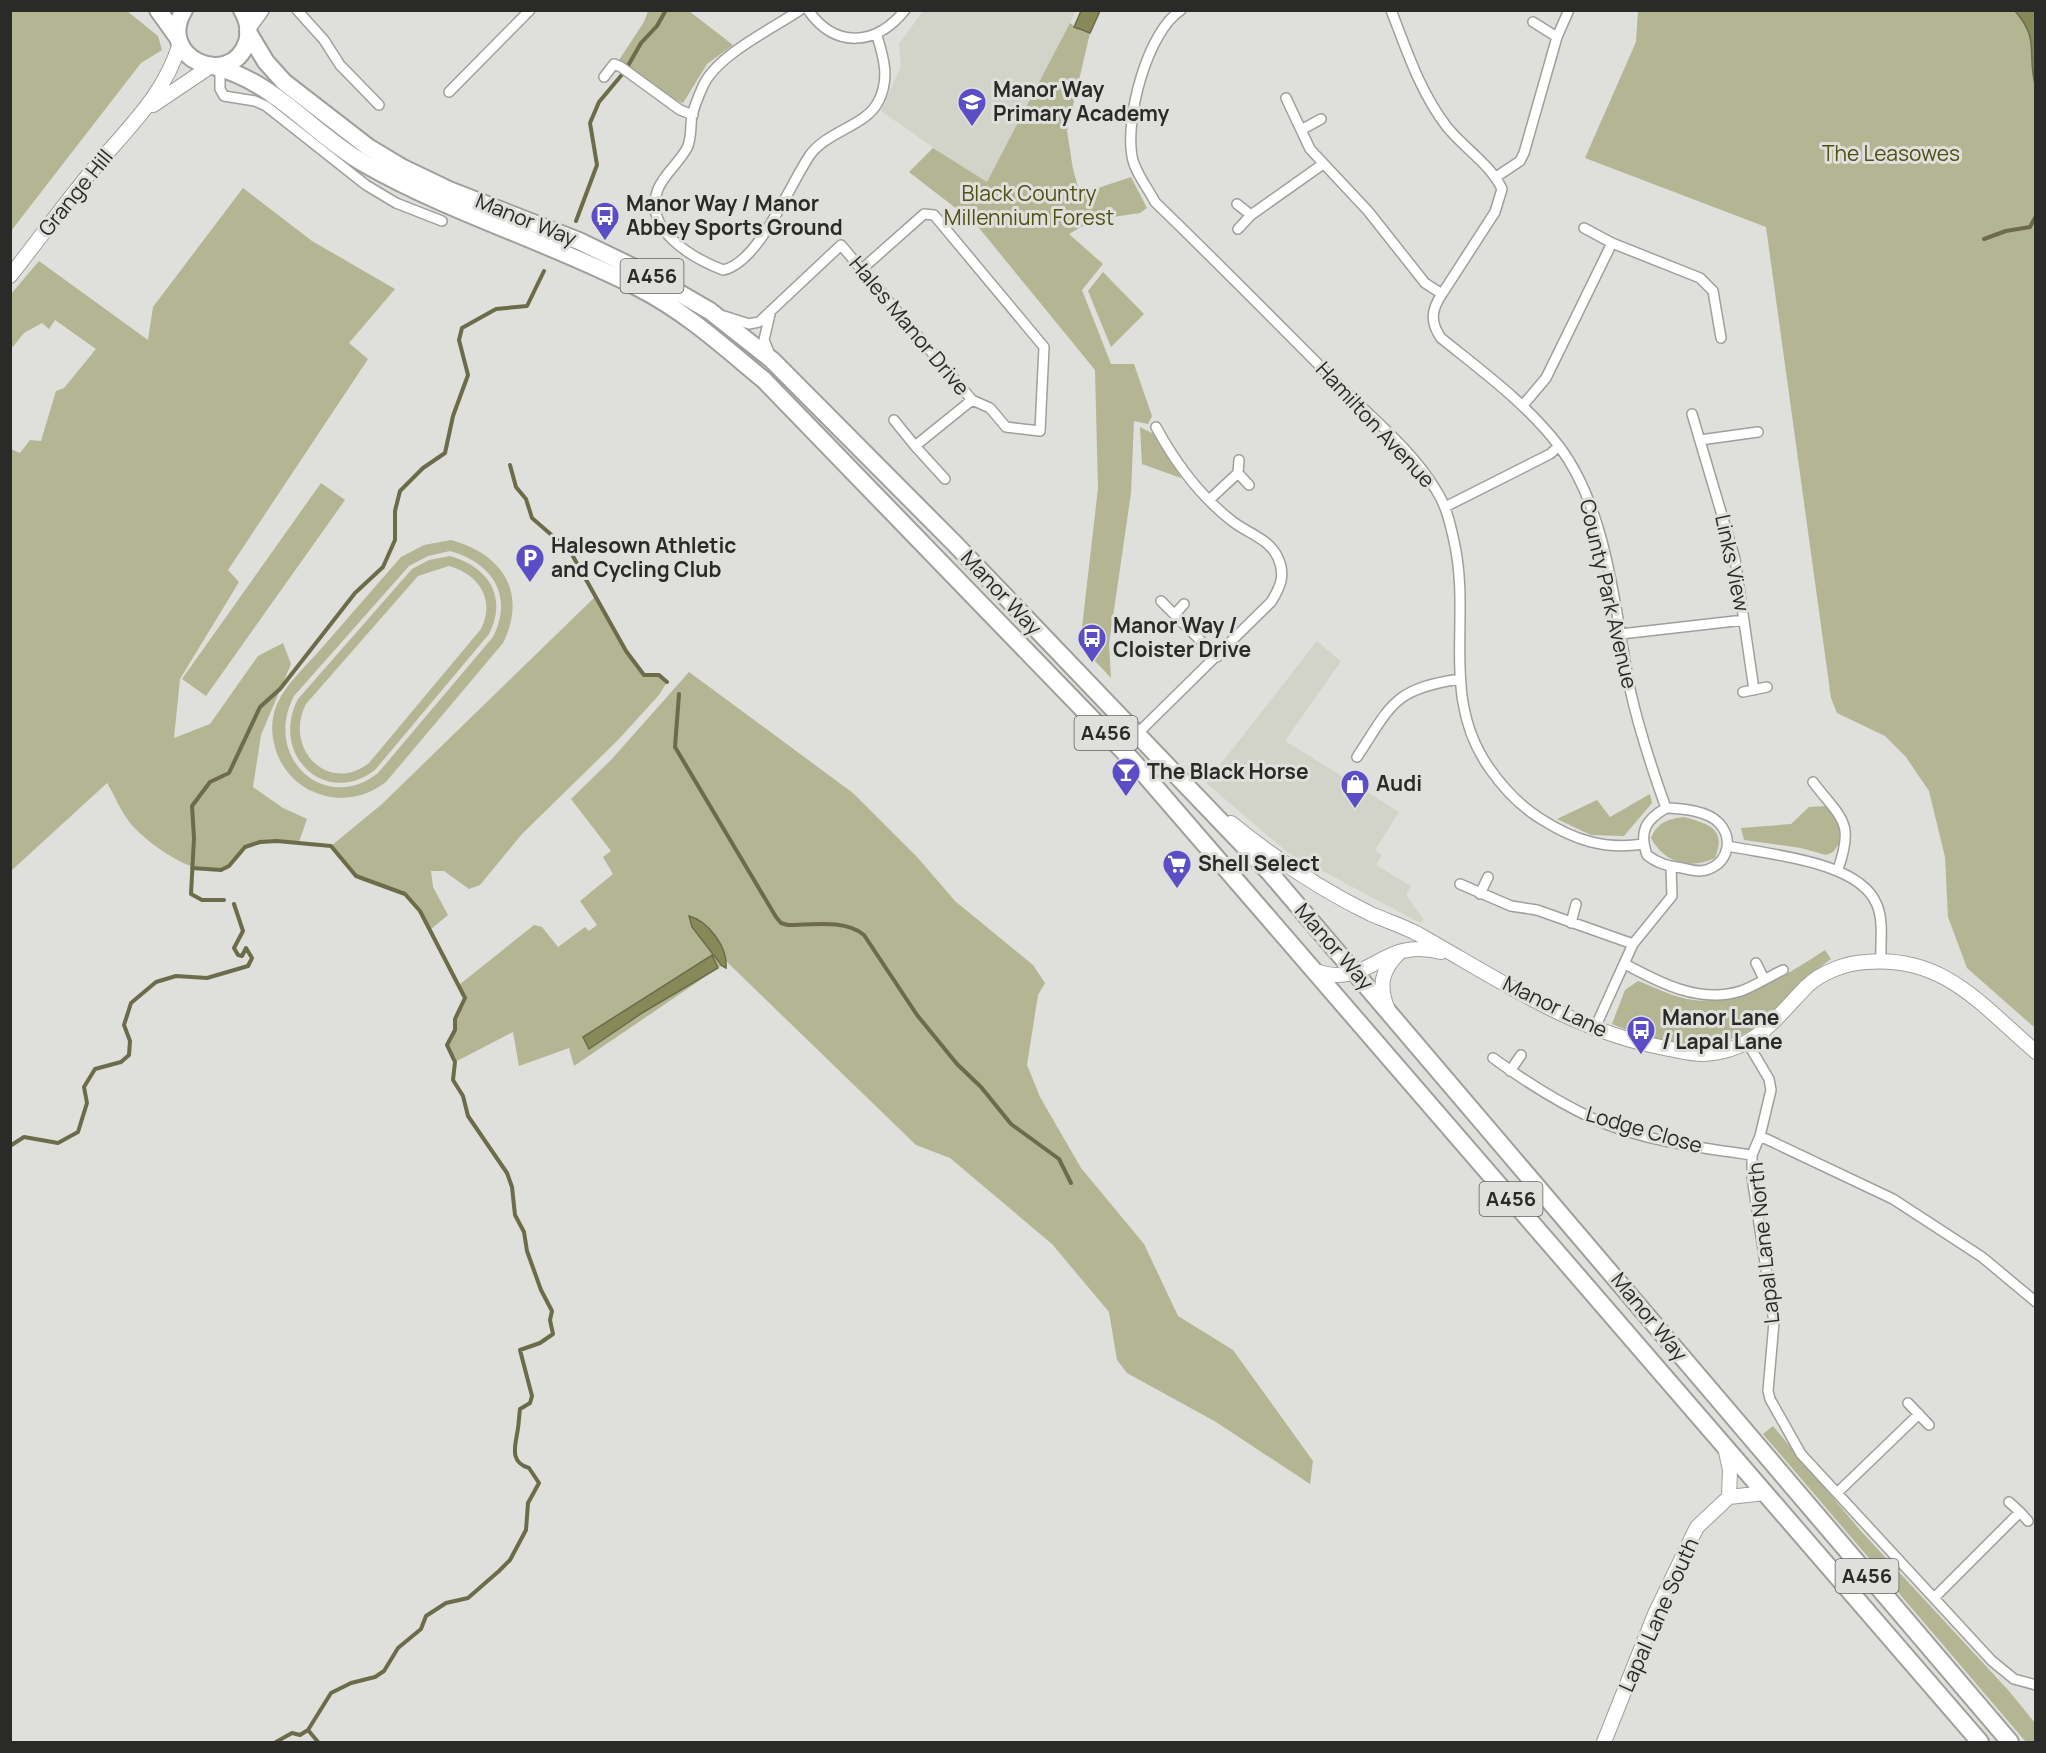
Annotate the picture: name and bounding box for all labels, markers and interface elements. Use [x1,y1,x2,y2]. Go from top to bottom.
place label: Manor Way Primary Academy [993,75,1169,127]
school or university icon: Manor Way Primary Academy [956,86,988,128]
park label: The Leasowes [1822,139,1960,167]
street label: Grange Hill [32,143,119,242]
park label: Black Country Millennium Forest [944,179,1114,231]
street label: Manor Way [472,186,581,252]
place label: Manor Way / Manor Abbey Sports Ground [626,189,843,241]
bus stop icon: Manor Way / Manor Abbey Sports Ground [589,200,621,242]
street label: Hales Manor Drive [843,250,976,401]
road number: A456 [620,259,684,293]
street label: Hamilton Avenue [1310,355,1441,493]
street label: County Park Avenue [1574,496,1644,691]
street label: Links View [1709,512,1757,614]
place label: Halesown Athletic and Cycling Club [551,531,736,583]
parking icon: Halesown Athletic and Cycling Club [514,542,546,584]
street label: Manor Way [955,544,1048,641]
place label: Manor Way / Cloister Drive [1113,611,1251,663]
bus stop icon: Manor Way / Cloister Drive [1076,622,1108,664]
road number: A456 [1074,716,1138,750]
bar icon: The Black Horse [1110,756,1142,798]
place label: The Black Horse [1147,757,1309,785]
shop icon: Audi [1339,768,1371,810]
place label: Audi [1376,769,1422,797]
supermarket icon: Shell Select [1161,848,1193,890]
place label: Shell Select [1198,849,1320,877]
street label: Manor Way [1289,897,1380,996]
street label: Manor Lane [1499,969,1612,1043]
place label: Manor Lane / Lapal Lane [1662,1003,1783,1055]
bus stop icon: Manor Lane / Lapal Lane [1625,1014,1657,1056]
street label: Lodge Close [1583,1099,1706,1159]
street label: Lapal Lane North [1741,1161,1785,1325]
road number: A456 [1480,1182,1543,1216]
street label: Manor Way [1605,1266,1694,1367]
street label: Lapal Lane South [1612,1533,1705,1696]
road number: A456 [1836,1559,1898,1593]

